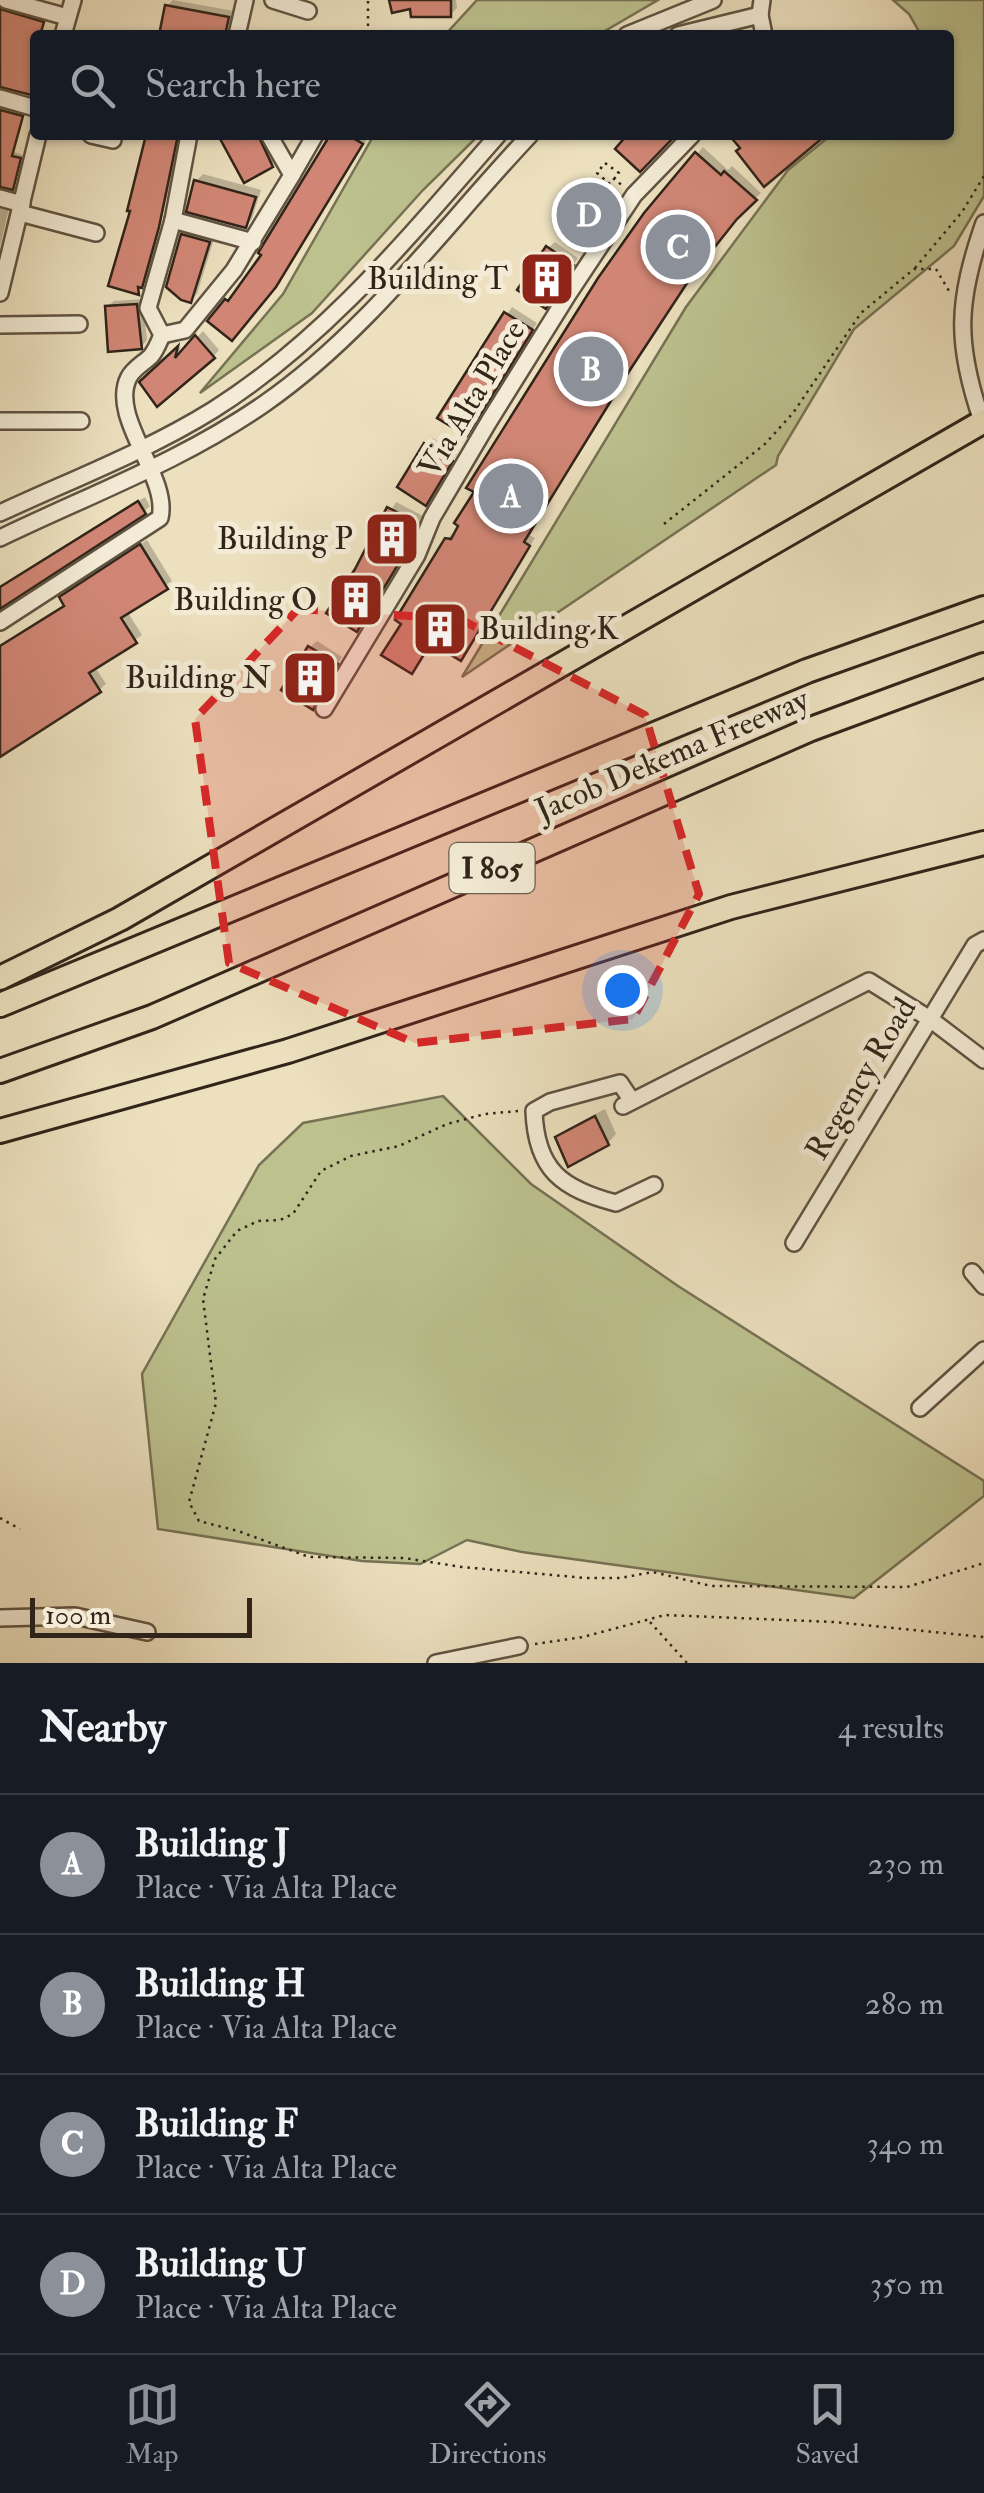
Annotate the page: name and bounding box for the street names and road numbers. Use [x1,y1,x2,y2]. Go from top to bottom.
street label: Via Alta Place [410,313,534,485]
street label: Jacob Dekema Freeway [528,679,815,831]
road number: I 805 [450,843,534,893]
street label: Regency Road [797,990,925,1167]

